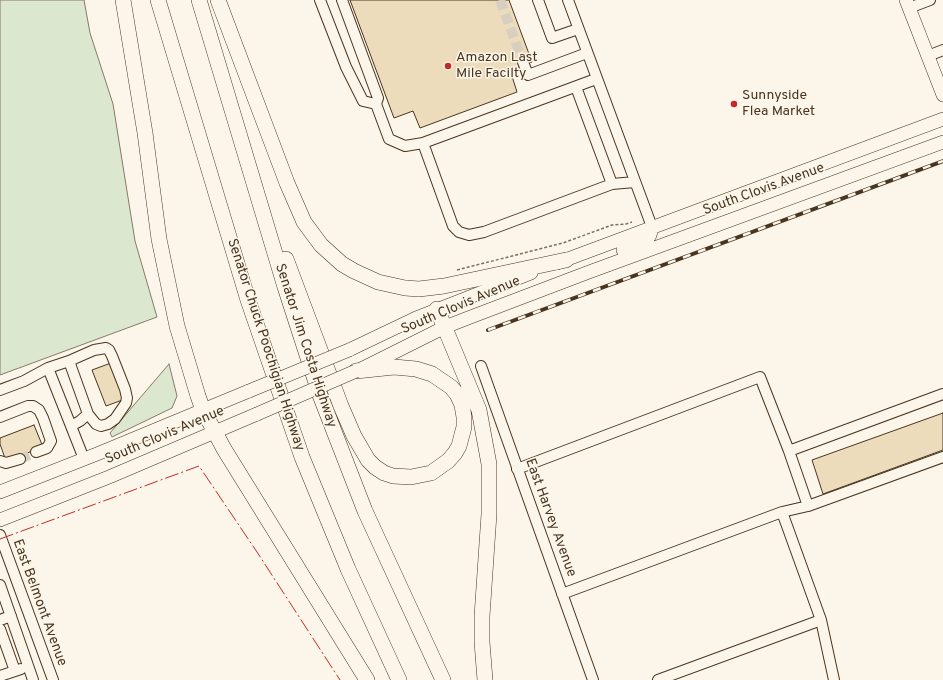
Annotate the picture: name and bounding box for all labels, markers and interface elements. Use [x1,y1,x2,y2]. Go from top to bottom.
place label: Amazon Last Mile Facilty [456,50,538,82]
marker: Amazon Last Mile Facilty [443,61,453,71]
place label: Sunnyside Flea Market [742,88,815,120]
marker: Sunnyside Flea Market [729,99,739,109]
street label: South Clovis Avenue [701,160,827,220]
street label: Senator Chuck Poochigian Highway [223,237,307,453]
street label: Senator Jim Costa Highway [271,262,339,430]
street label: South Clovis Avenue [399,273,523,339]
street label: South Clovis Avenue [103,403,227,469]
street label: East Harvey Avenue [521,456,579,580]
street label: East Belmont Avenue [8,537,70,669]

